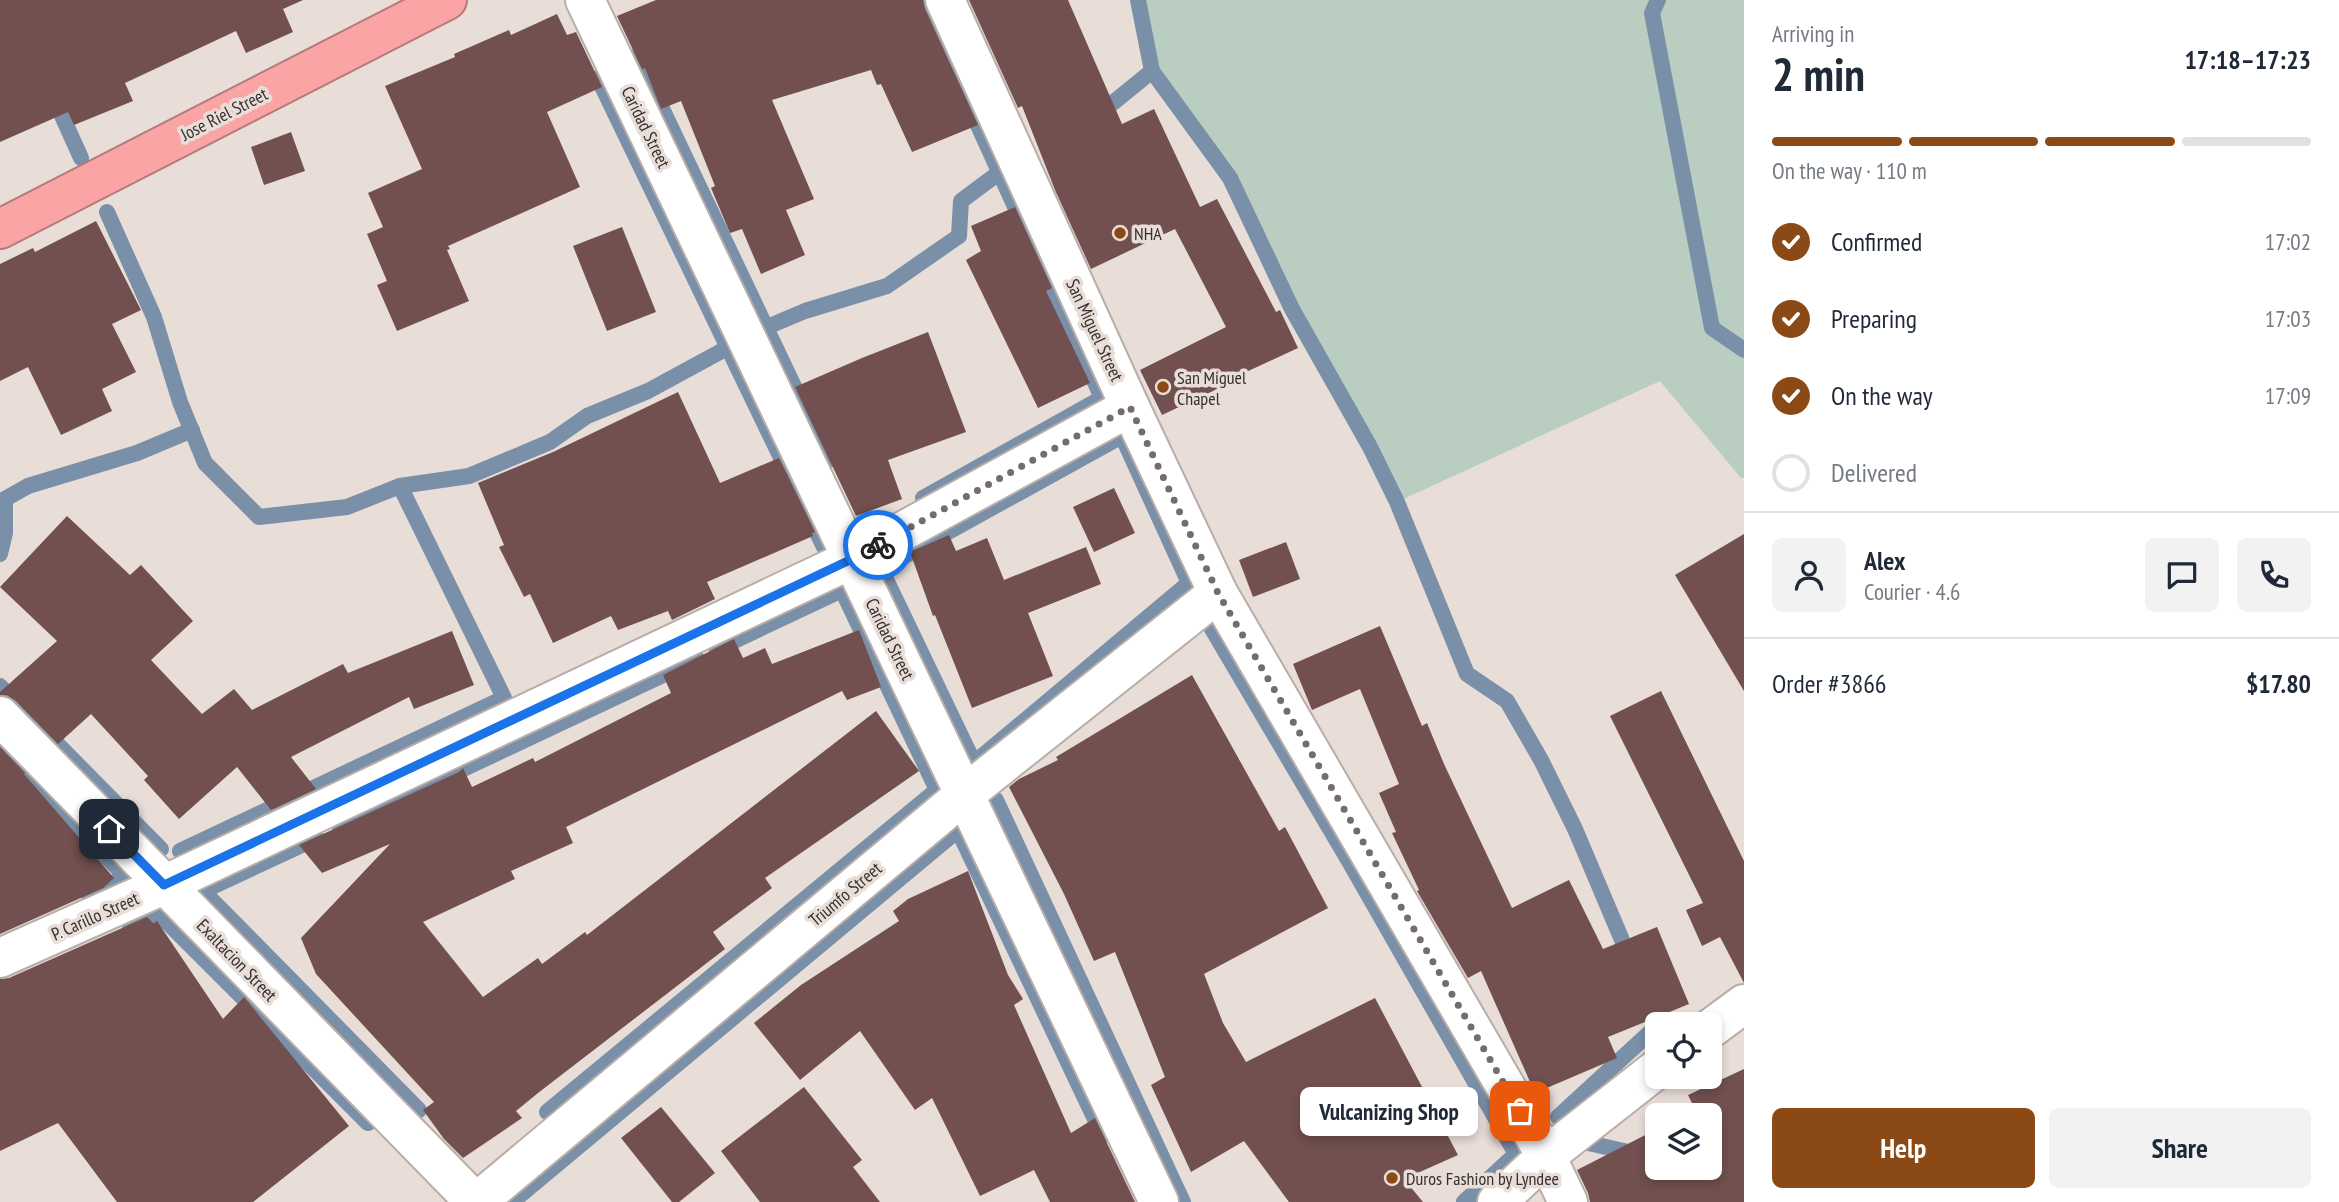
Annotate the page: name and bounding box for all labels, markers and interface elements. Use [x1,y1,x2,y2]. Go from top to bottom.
text: Arriving in [1772,19,1854,48]
text: 17:18–17:23 [2184,43,2311,76]
text: 2 min [1772,44,1865,104]
street label: Jose Riel Street [176,82,271,146]
street label: Caridad Street [616,82,676,172]
text: On the way · 110 m [1772,156,1927,185]
place label: NHA [1134,222,1162,245]
icon: check [1772,223,1810,261]
marker: NHA [1112,225,1128,241]
text: Confirmed [1831,225,1922,258]
text: 17:02 [2265,227,2311,256]
street label: San Miguel Street [1061,275,1129,385]
icon: check [1772,300,1810,338]
text: Preparing [1831,302,1917,335]
text: 17:03 [2265,304,2311,333]
place label: San Miguel Chapel [1177,366,1247,410]
icon: check [1772,377,1810,415]
marker: San Miguel Chapel [1155,379,1171,395]
text: On the way [1831,379,1933,412]
text: 17:09 [2265,381,2311,410]
text: Delivered [1831,456,1917,489]
courier [843,510,913,580]
icon: bike [859,526,897,564]
button: person [1772,538,1846,612]
button: chat [2145,538,2219,612]
button: phone [2237,538,2311,612]
text: Alex [1864,544,1905,577]
text: Courier · 4.6 [1864,577,1960,606]
street label: Caridad Street [860,594,920,684]
text: Order #3866 [1772,667,1887,700]
text: $17.80 [2246,667,2311,700]
pin [79,799,139,859]
icon: home [90,810,128,848]
street label: Triumfo Street [804,857,886,931]
street label: P. Carillo Street [48,886,142,945]
street label: Exaltacion Street [192,914,282,1006]
map controls [1645,1012,1722,1180]
button: locate [1645,1012,1722,1089]
pin [1490,1081,1550,1141]
callout: Vulcanizing Shop [1300,1086,1478,1136]
icon: bag [1501,1092,1539,1130]
text: Vulcanizing Shop [1319,1097,1459,1126]
button: layers [1645,1103,1722,1180]
button: Help [1772,1108,2035,1188]
button: Share [2049,1108,2311,1188]
place label: Duros Fashion by Lyndee [1406,1167,1559,1190]
marker: Duros Fashion by Lyndee [1384,1170,1400,1186]

